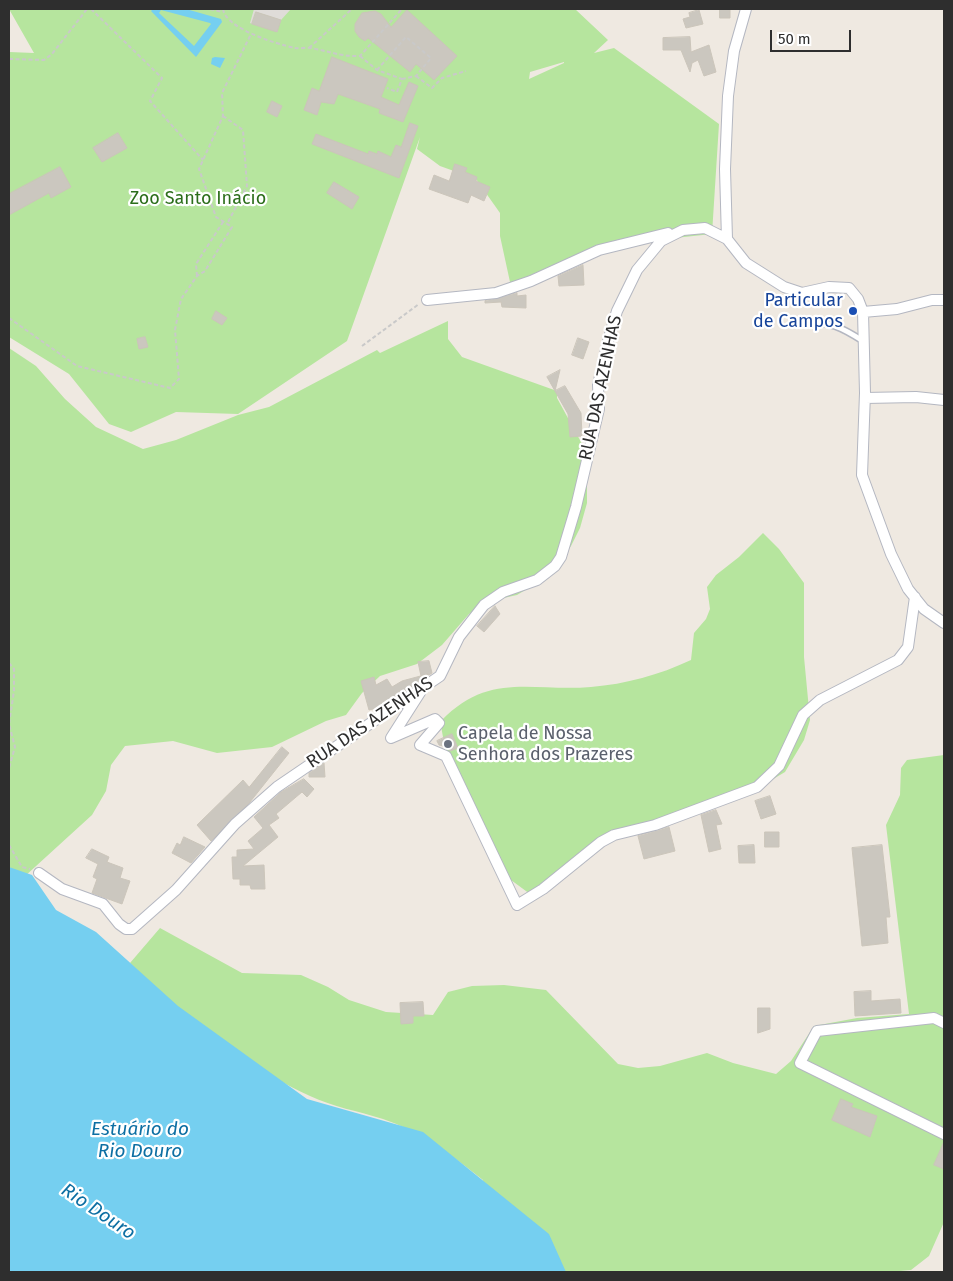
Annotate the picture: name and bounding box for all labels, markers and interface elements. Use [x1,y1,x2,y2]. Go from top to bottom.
scale bar [773,20,854,52]
text: 50 m [778,30,811,48]
park label: Zoo Santo Inácio [130,188,266,210]
place label: Particular de Campos [753,290,843,332]
marker: Particular de Campos [847,305,859,317]
street label: RUA DAS AZENHAS [575,313,627,463]
street label: RUA DAS AZENHAS [303,673,437,773]
place label: Capela de Nossa Senhora dos Prazeres [458,723,633,766]
marker: Capela de Nossa Senhora dos Prazeres [442,738,454,750]
water label: Estuário do Rio Douro [91,1119,189,1163]
water label: Rio Douro [57,1179,139,1245]

